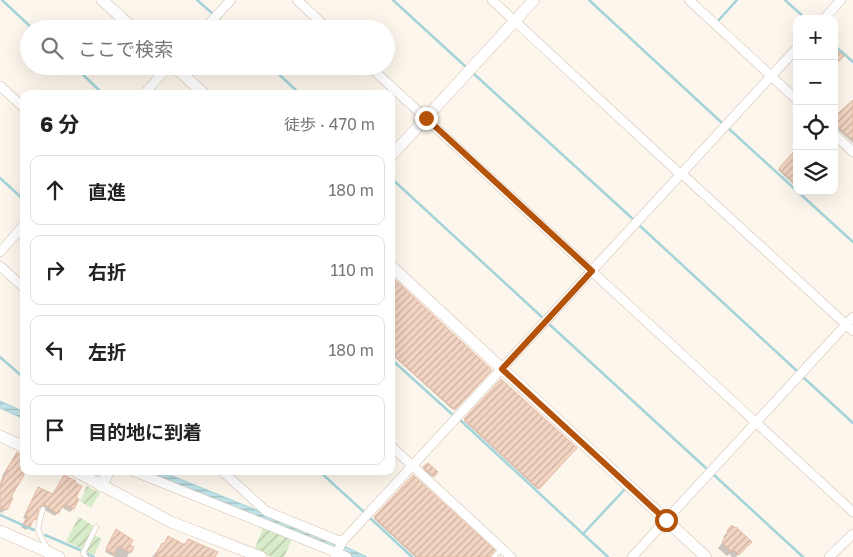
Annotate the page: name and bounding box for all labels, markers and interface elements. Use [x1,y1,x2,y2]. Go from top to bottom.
map controls [793,15,838,195]
button: + [793,15,838,60]
search box [20,20,395,75]
icon: search [38,34,66,62]
text: ここで検索 [78,37,173,60]
button: − [793,60,838,105]
button: locate [793,105,838,150]
route end [415,107,438,130]
text: 6 分 [40,111,80,137]
text: 徒歩 · 470 m [284,114,375,134]
button: layers [793,150,838,195]
icon: ahead [41,176,69,204]
text: 直進 [88,180,126,203]
text: 180 m [328,180,374,200]
icon: right [41,256,69,284]
text: 右折 [88,260,126,283]
text: 110 m [330,260,374,280]
icon: left [41,336,69,364]
text: 左折 [88,340,126,363]
text: 180 m [328,340,374,360]
icon: arrive [41,416,69,444]
text: 目的地に到着 [88,420,202,443]
route start [655,509,678,532]

